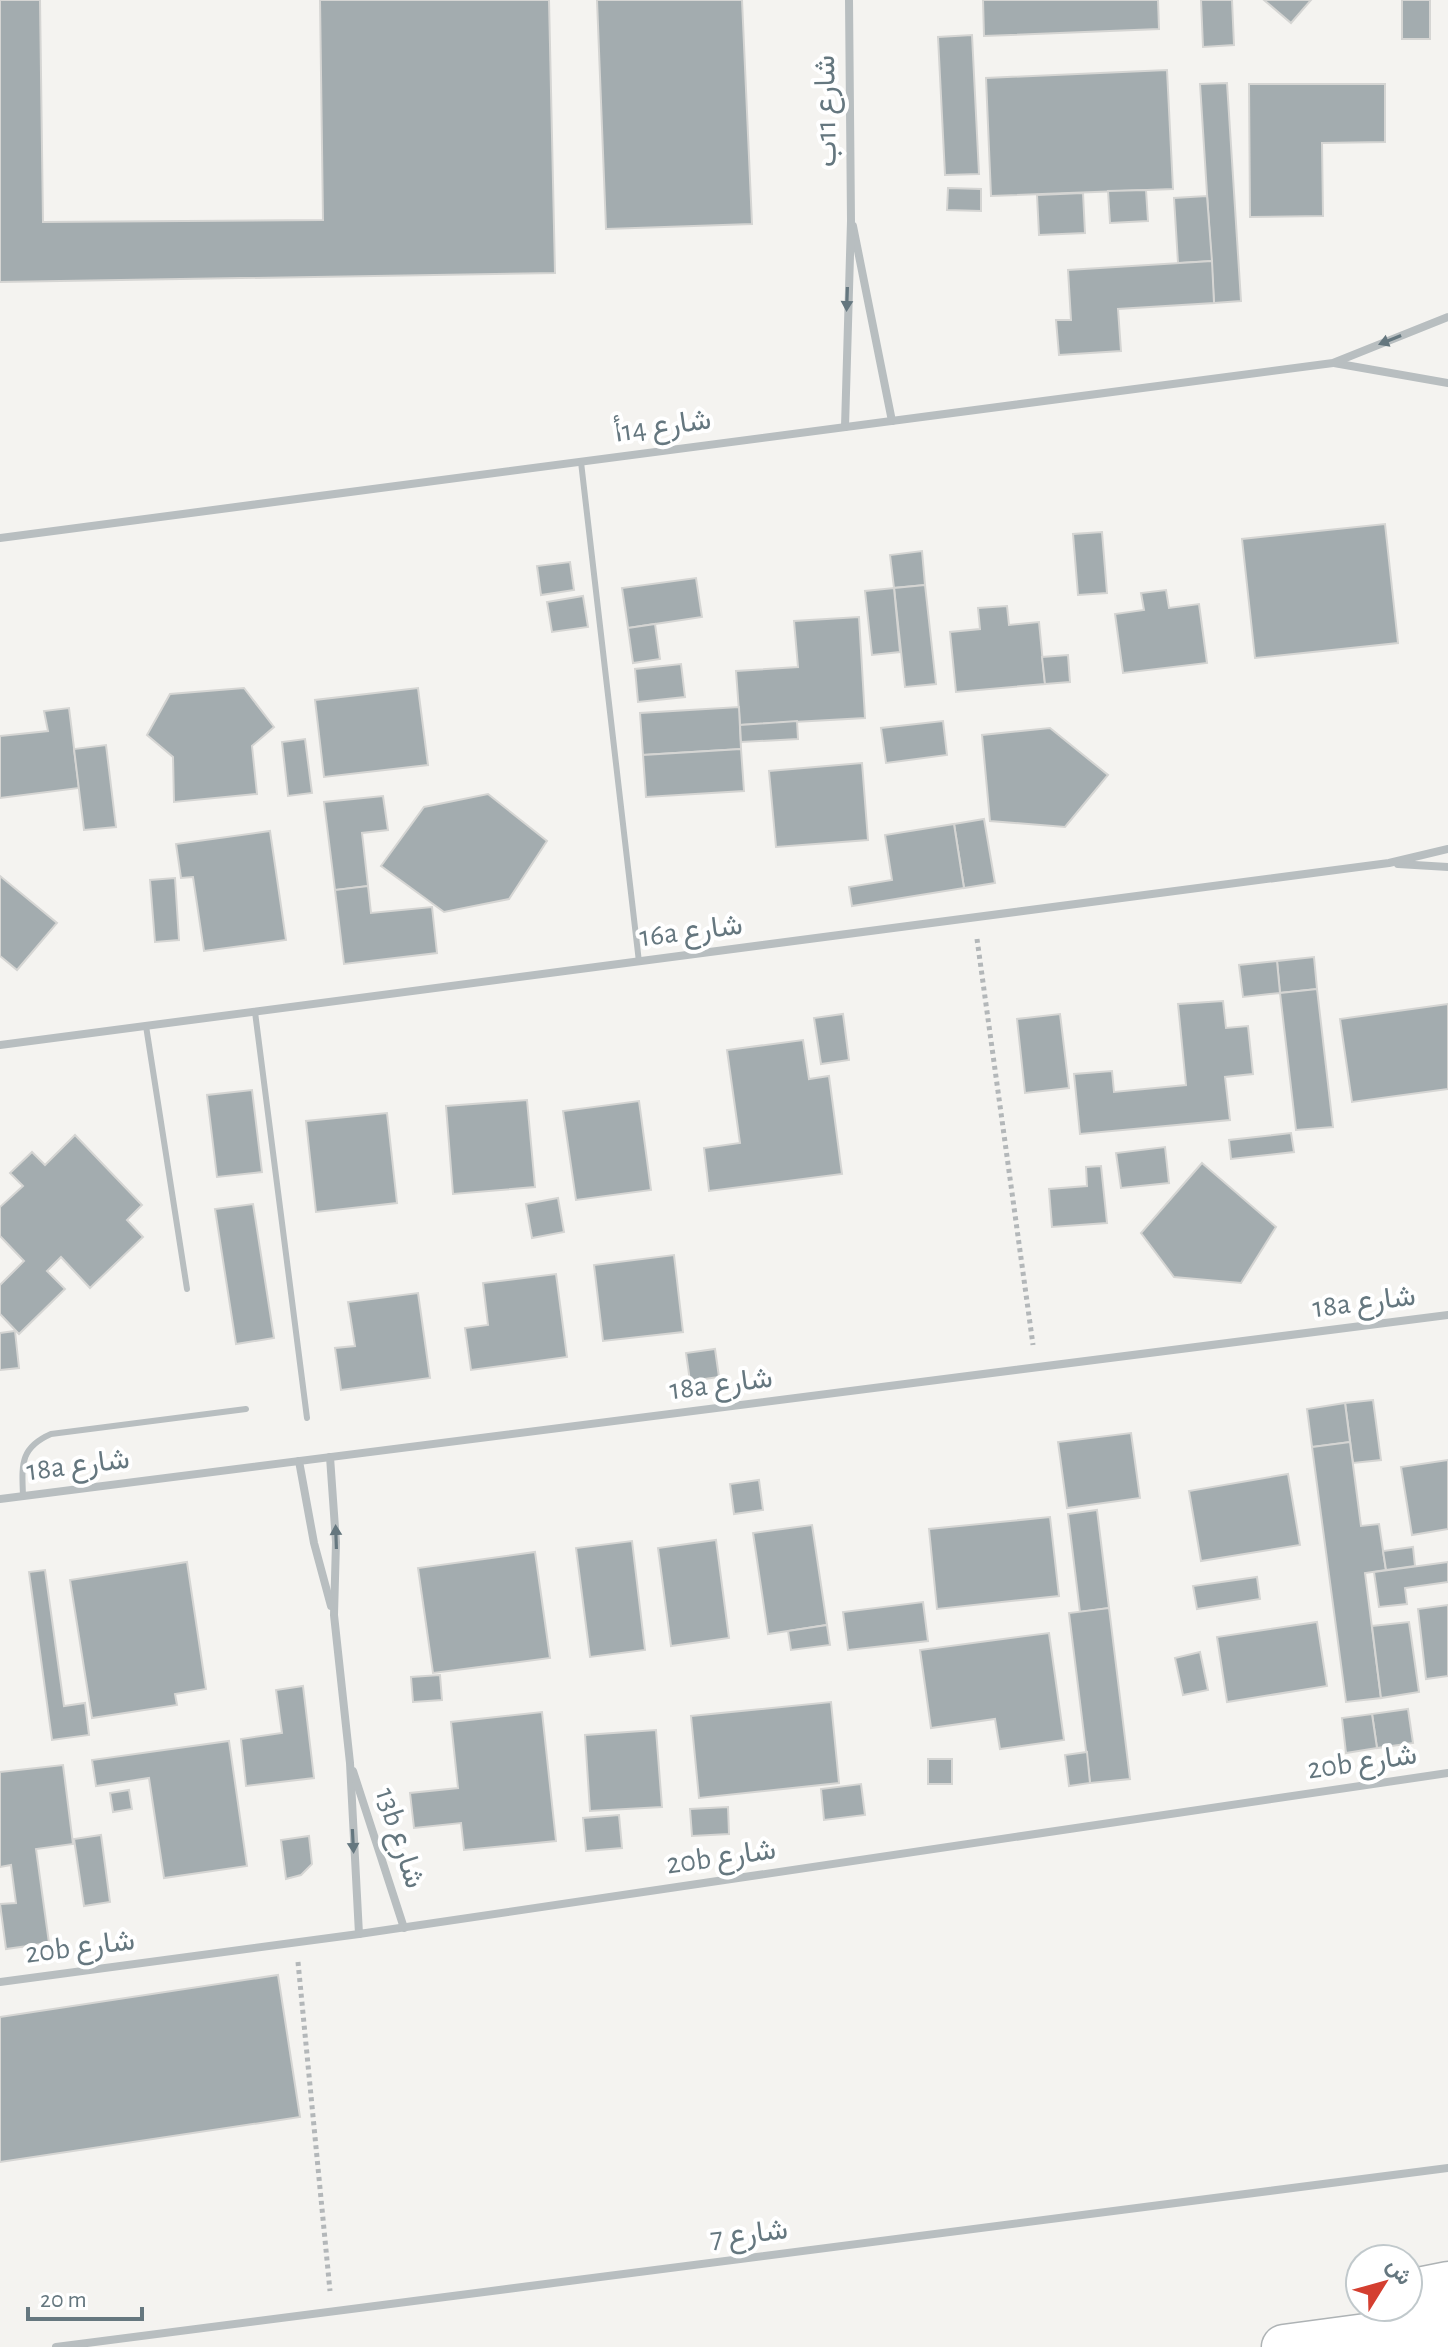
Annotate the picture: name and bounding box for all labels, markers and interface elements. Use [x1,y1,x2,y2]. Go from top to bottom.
street label: شارع 11ب [810,55,846,167]
one-way arrow [841,287,854,312]
one-way arrow [1378,333,1402,346]
street label: شارع 14أ [612,401,714,452]
street label: 16a شارع [638,910,745,956]
street label: 18a شارع [1311,1281,1418,1327]
street label: 18a شارع [668,1363,775,1409]
street label: 18a شارع [25,1444,132,1490]
one-way arrow [329,1524,342,1549]
street label: 20b شارع [1305,1739,1419,1788]
street label: 13b شارع [366,1784,430,1893]
one-way arrow [347,1829,360,1854]
street label: 20b شارع [664,1834,778,1883]
street label: 20b شارع [23,1925,137,1973]
street label: شارع 7 [709,2214,790,2258]
north arrow [1344,2243,1424,2323]
text: ش [1381,2254,1416,2290]
scale bar [28,2271,142,2321]
text: 20 m [40,2288,87,2312]

